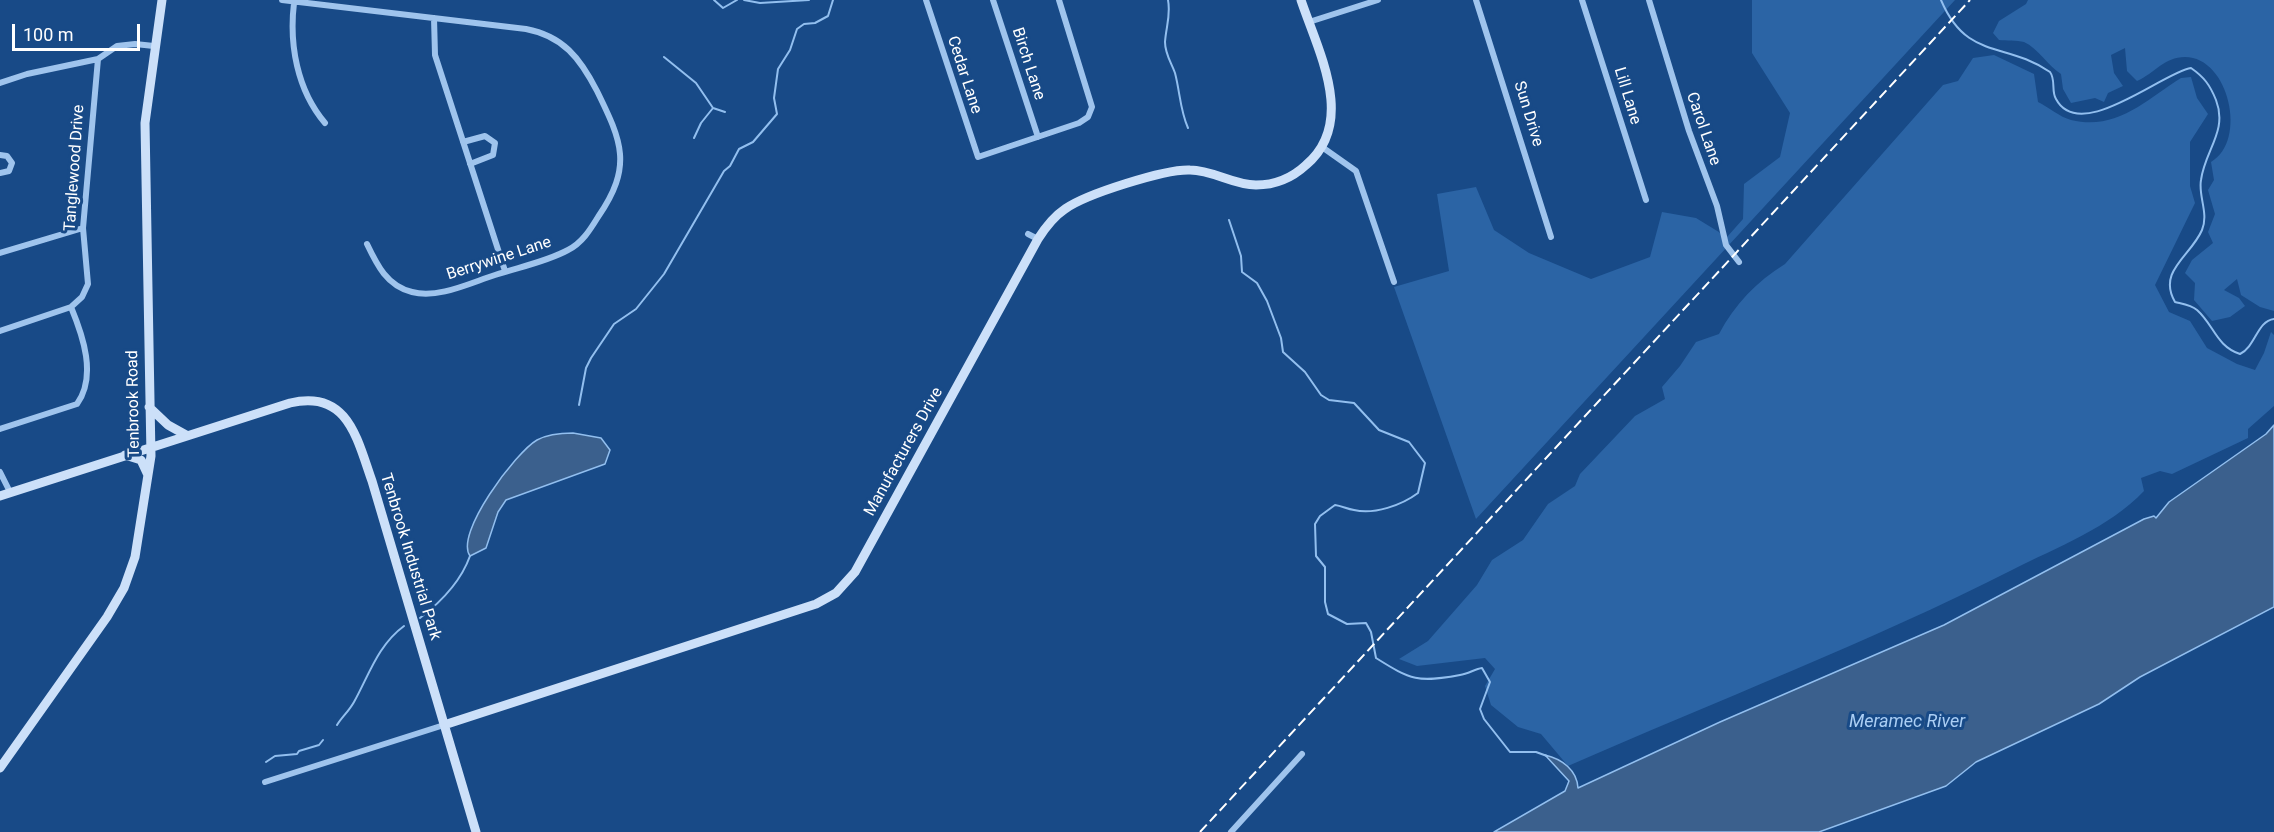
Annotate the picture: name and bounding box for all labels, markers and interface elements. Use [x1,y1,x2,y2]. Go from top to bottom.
scale bar [15,12,142,50]
text: 100 m [23,24,74,45]
street label: Birch Lane [1007,25,1049,103]
street label: Cedar Lane [942,34,986,116]
street label: Lill Lane [1609,65,1645,127]
street label: Sun Drive [1509,79,1547,149]
street label: Carol Lane [1682,90,1724,168]
street label: Tanglewood Drive [61,104,89,232]
street label: Berrywine Lane [444,233,554,285]
street label: Tenbrook Road [123,350,145,458]
street label: Manufacturers Drive [861,384,947,520]
street label: Tenbrook Industrial Park [375,471,445,643]
water label: Meramec River [1849,711,1965,733]

